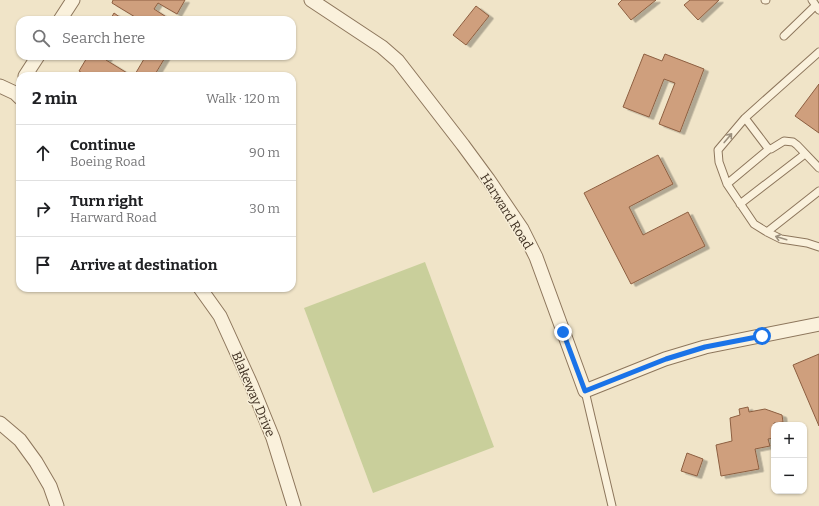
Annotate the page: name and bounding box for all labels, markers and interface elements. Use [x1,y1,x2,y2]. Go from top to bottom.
search box [16,16,296,60]
icon: search [30,27,52,49]
text: Search here [62,29,145,47]
text: 2 min [32,88,77,109]
text: Walk · 120 m [206,91,280,106]
one-way arrow [723,133,732,143]
text: Continue [70,136,136,154]
icon: ahead [32,142,54,164]
text: 90 m [249,145,280,160]
text: Boeing Road [70,154,145,169]
street label: Harward Road [477,171,536,252]
text: Turn right [70,192,143,210]
icon: right [32,198,54,220]
text: 30 m [249,201,280,216]
text: Harward Road [70,210,157,225]
one-way arrow [775,234,788,241]
icon: arrive [32,254,54,276]
text: Arrive at destination [70,256,217,274]
route end [554,323,572,341]
route start [753,327,771,345]
street label: Blakeway Drive [229,349,278,439]
map controls [771,422,807,494]
button: + [771,422,807,458]
button: − [771,458,807,494]

